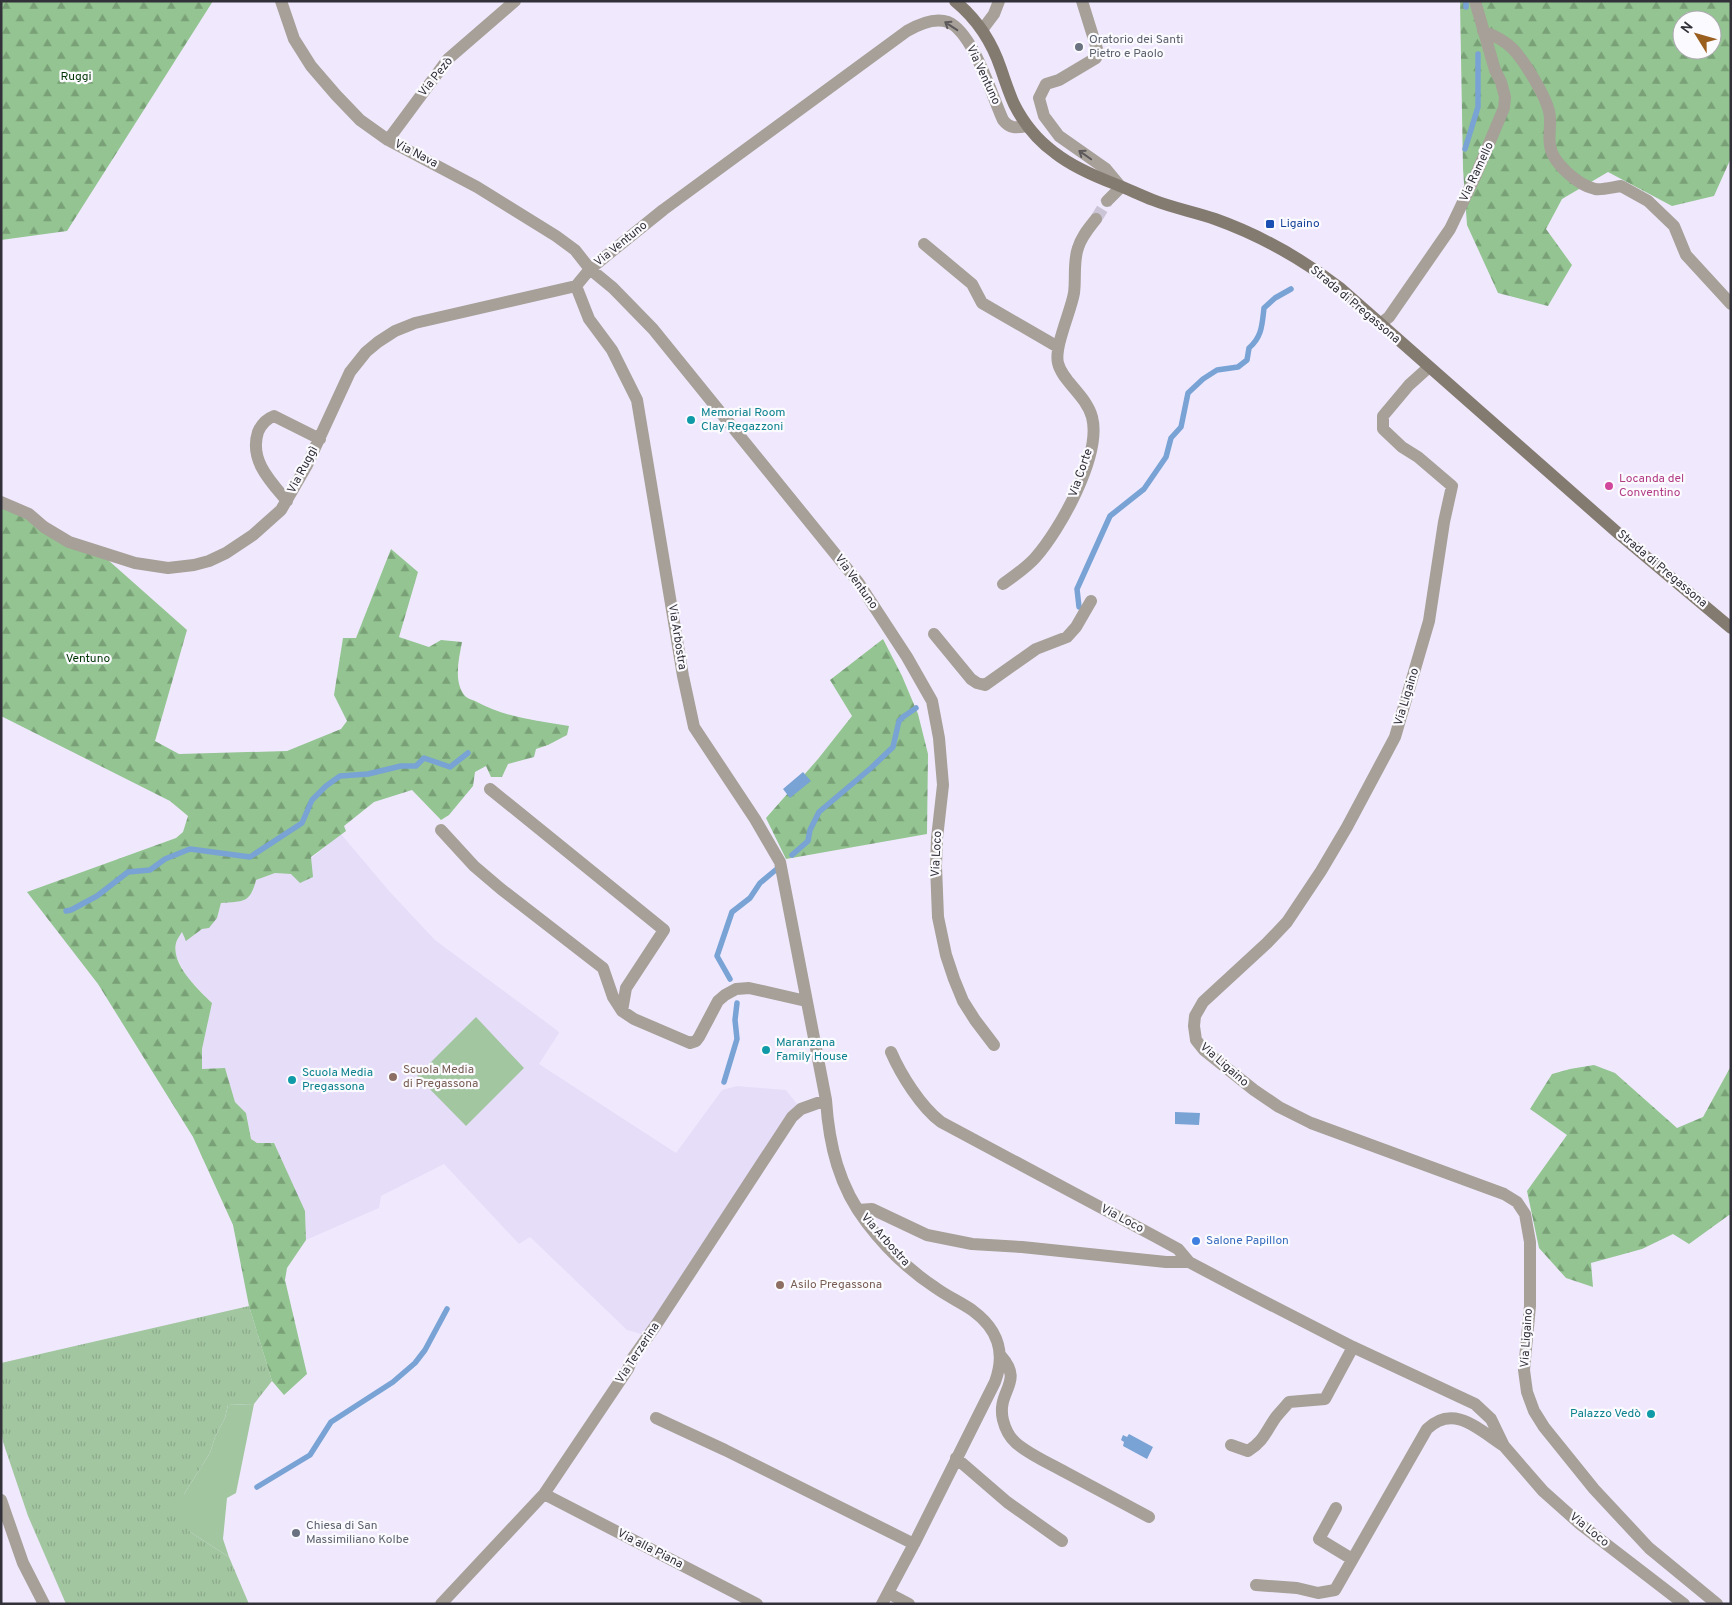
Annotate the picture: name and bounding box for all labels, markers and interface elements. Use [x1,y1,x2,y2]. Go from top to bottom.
north arrow [1672,10,1722,60]
text: N [1678,19,1698,37]
one-way arrow [945,21,959,31]
place label: Oratorio dei Santi Pietro e Paolo [1089,32,1183,62]
marker: Oratorio dei Santi Pietro e Paolo [1073,41,1085,53]
street label: Via Ventuno [962,43,1004,108]
street label: Via Pezò [415,54,457,100]
park label: Ruggi [61,69,92,85]
street label: Via Nava [392,136,440,172]
street label: Via Ramello [1456,139,1498,204]
one-way arrow [1078,150,1092,160]
place label: Ligaino [1280,216,1320,232]
street label: Via Ventuno [591,217,651,270]
marker: Ligaino [1264,218,1276,230]
street label: Strada di Pregassona [1307,262,1403,348]
place label: Memorial Room Clay Regazzoni [701,405,786,435]
marker: Memorial Room Clay Regazzoni [685,414,697,426]
street label: Via Ruggì [284,444,322,496]
street label: Via Corte [1065,447,1097,499]
place label: Locanda del Conventino [1619,471,1684,501]
marker: Locanda del Conventino [1603,480,1615,492]
street label: Strada di Pregassona [1614,526,1710,612]
street label: Via Ventuno [831,551,881,613]
street label: Via Arbostra [664,603,690,671]
park label: Ventuno [66,651,111,667]
street label: Via Ligaino [1391,666,1423,728]
street label: Via Loco [928,830,946,878]
place label: Maranzana Family House [776,1035,848,1065]
street label: Via Ligaino [1196,1039,1252,1091]
marker: Maranzana Family House [760,1044,772,1056]
place label: Scuola Media di Pregassona [403,1062,478,1092]
place label: Scuola Media Pregassona [302,1065,373,1095]
marker: Scuola Media di Pregassona [387,1071,399,1083]
marker: Scuola Media Pregassona [286,1074,298,1086]
street label: Via Loco [1098,1201,1146,1237]
street label: Via Arbostra [857,1210,913,1270]
place label: Salone Papillon [1206,1233,1289,1249]
marker: Salone Papillon [1190,1235,1202,1247]
place label: Asilo Pregassona [790,1277,882,1293]
marker: Asilo Pregassona [774,1279,786,1291]
street label: Via Ligaino [1517,1307,1537,1368]
street label: Via Terzerina [612,1319,664,1387]
place label: Palazzo Vedò [1570,1406,1641,1422]
marker: Palazzo Vedò [1645,1408,1657,1420]
street label: Via Loco [1566,1509,1612,1551]
place label: Chiesa di San Massimiliano Kolbe [306,1518,409,1548]
street label: Via alla Piana [614,1526,686,1572]
marker: Chiesa di San Massimiliano Kolbe [290,1527,302,1539]

